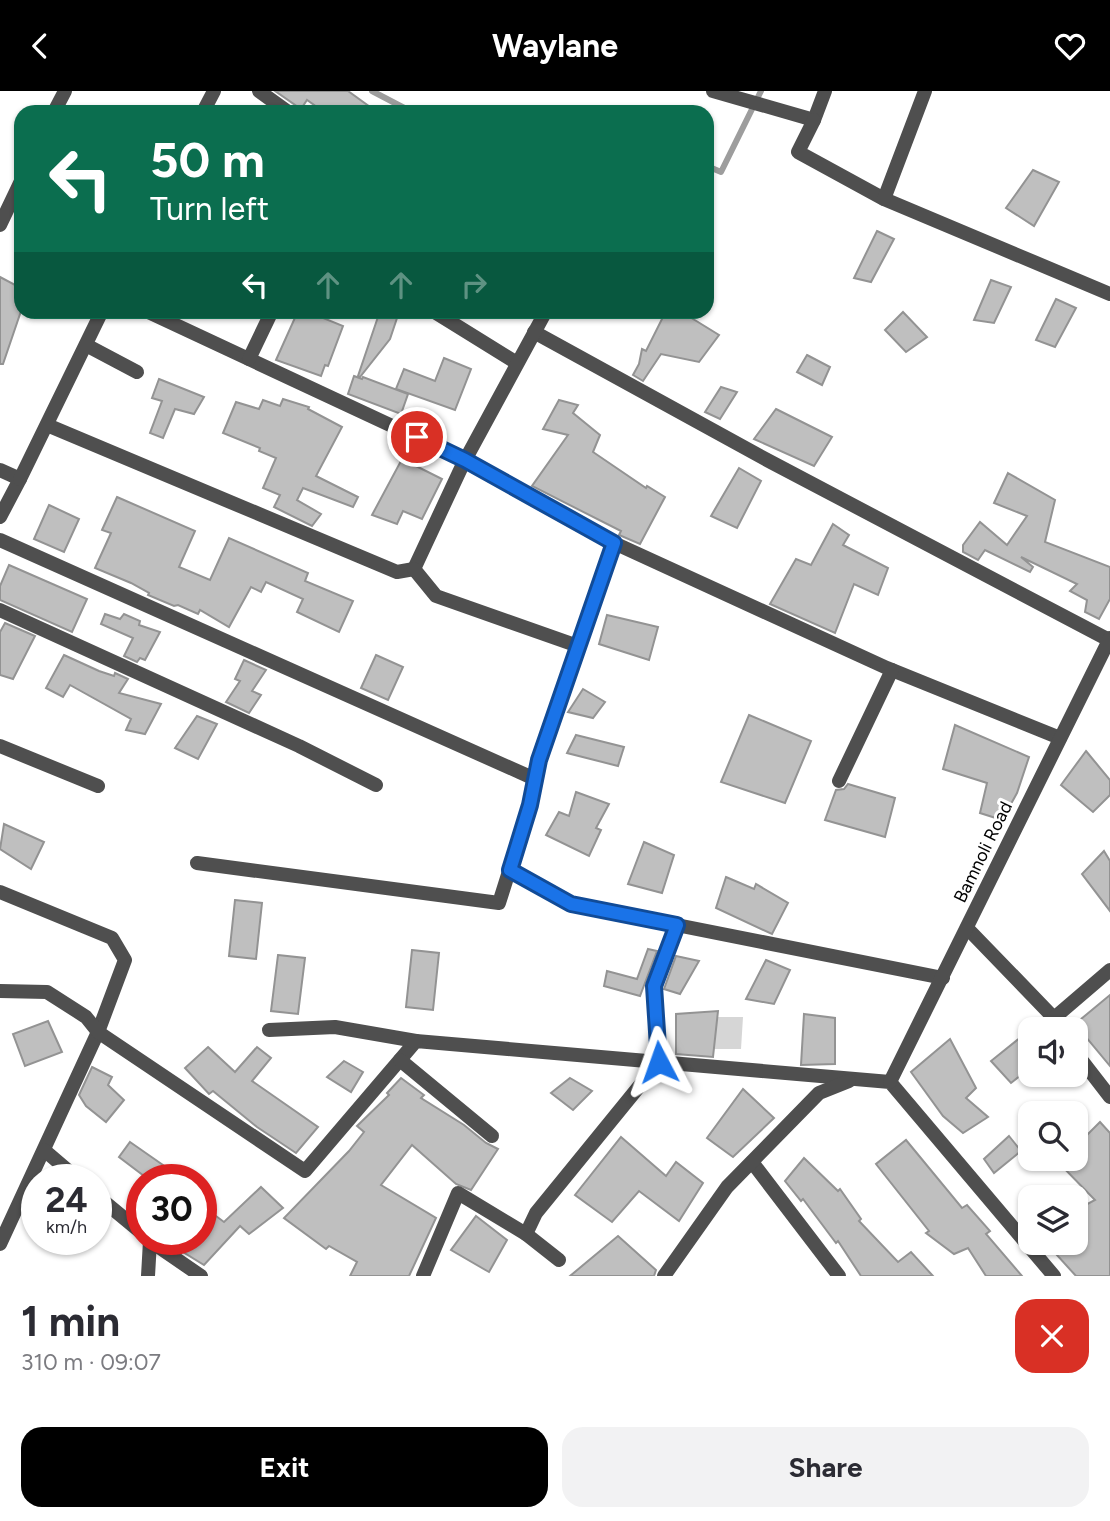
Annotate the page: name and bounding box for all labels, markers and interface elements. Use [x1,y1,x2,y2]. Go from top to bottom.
icon: back [21,27,59,65]
text: Waylane [492,27,618,65]
icon: heart [1051,27,1089,65]
text: 50 m [150,130,265,189]
icon: left [35,133,126,224]
text: Turn left [150,190,269,228]
icon: left [236,266,274,304]
icon: ahead [309,266,347,304]
icon: ahead [382,266,420,304]
icon: right [455,266,493,304]
pin [387,407,447,467]
icon: arrive [398,418,436,456]
street label: Bamnoli Road [949,798,1017,906]
map controls [1018,1017,1088,1255]
button: sound [1018,1017,1088,1087]
position arrow [622,1025,696,1099]
button: search [1018,1101,1088,1171]
speed limit sign: 30 [126,1164,217,1255]
text: 24 [45,1179,88,1221]
button: layers [1018,1185,1088,1255]
text: km/h [46,1216,87,1238]
text: 1 min [21,1296,120,1347]
button: close [1015,1299,1089,1373]
text: 310 m · 09:07 [21,1348,161,1376]
button: Exit [21,1427,548,1507]
button: Share [562,1427,1089,1507]

